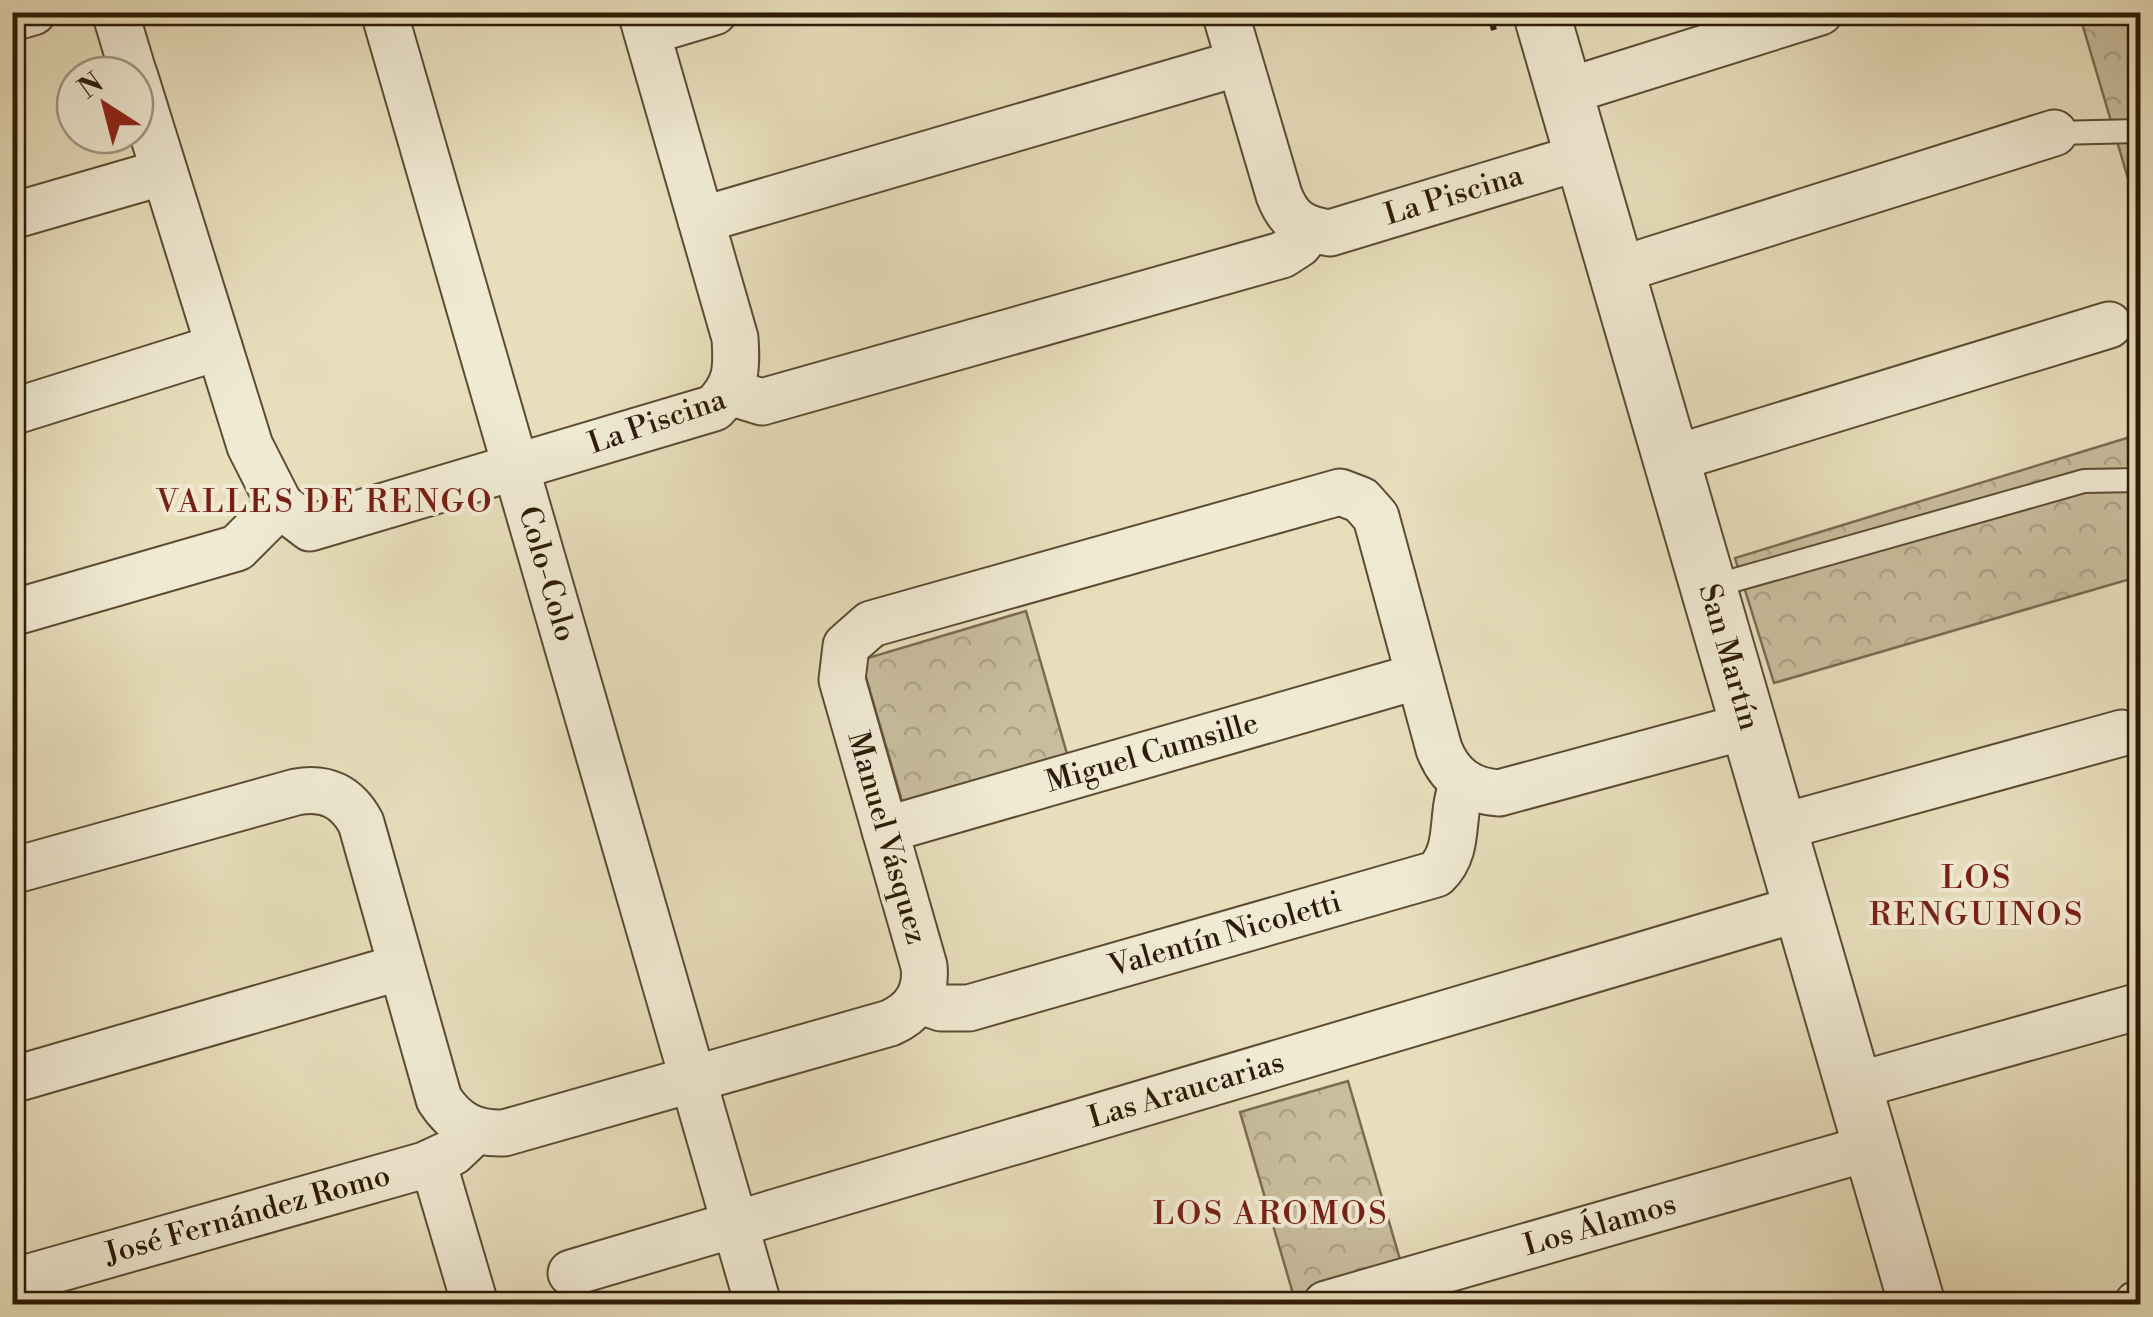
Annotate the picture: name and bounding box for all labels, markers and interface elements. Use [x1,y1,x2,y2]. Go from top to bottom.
north arrow [55,55,155,155]
text: N [72,65,110,107]
street label: La Piscina [1380,156,1528,234]
street label: La Piscina [583,381,732,463]
district label: VALLES DE RENGO [155,482,494,522]
street label: Colo-Colo [509,502,584,646]
street label: San Martín [1690,580,1768,735]
street label: Miguel Cumsille [1041,704,1263,802]
street label: Manuel Vásquez [839,727,935,949]
district label: LOS RENGUINOS [1869,858,2085,935]
street label: Valentín Nicoletti [1104,883,1346,986]
street label: Las Araucarias [1084,1043,1289,1137]
street label: José Fernández Romo [100,1157,395,1274]
street label: Los Álamos [1519,1185,1681,1265]
district label: LOS AROMOS [1153,1194,1389,1234]

